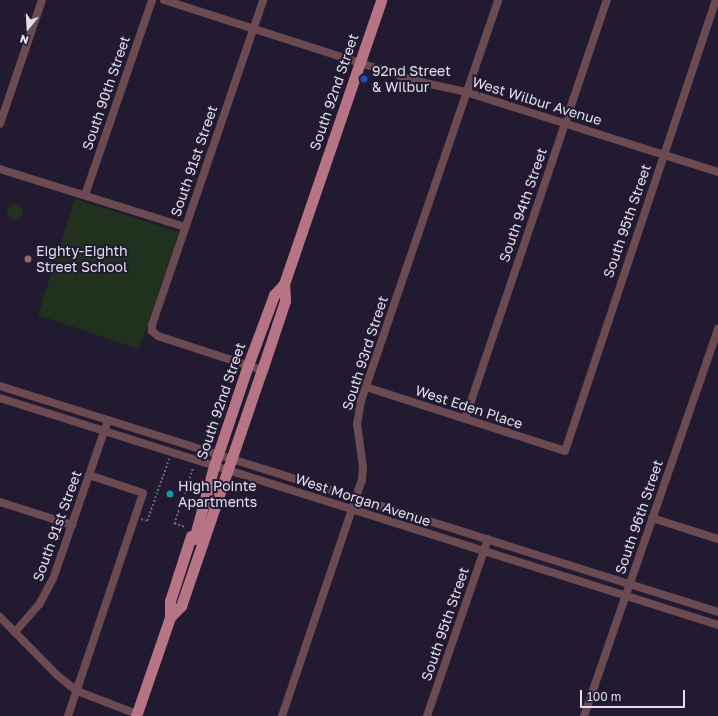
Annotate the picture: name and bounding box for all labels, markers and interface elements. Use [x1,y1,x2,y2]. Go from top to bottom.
north arrow [8,8,48,48]
street label: South 92nd Street [306,31,362,153]
text: N [18,32,30,47]
street label: South 90th Street [79,34,133,152]
place label: 92nd Street & Wilbur [372,63,451,96]
street label: West Wilbur Avenue [470,73,604,129]
marker: 92nd Street & Wilbur [359,74,369,84]
street label: South 91st Street [167,103,221,219]
street label: South 94th Street [496,146,550,264]
street label: South 95th Street [600,162,654,280]
place label: Eighty-Eighth Street School [36,243,128,276]
marker: Eighty-Eighth Street School [23,254,33,264]
street label: South 93rd Street [339,294,391,412]
street label: South 92nd Street [193,340,249,462]
street label: West Eden Place [413,382,525,432]
street label: South 96th Street [612,458,666,576]
street label: South 91st Street [29,468,85,584]
street label: West Morgan Avenue [293,470,433,530]
place label: High Pointe Apartments [178,478,257,510]
marker: High Pointe Apartments [165,489,175,499]
street label: South 95th Street [418,565,472,683]
scale bar [582,682,687,708]
text: 100 m [587,689,621,704]

